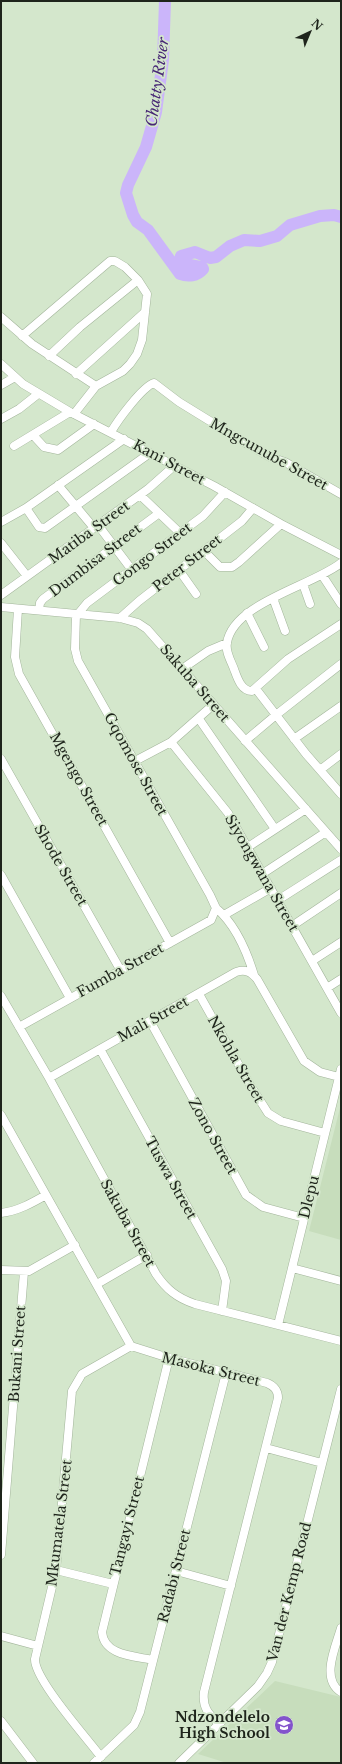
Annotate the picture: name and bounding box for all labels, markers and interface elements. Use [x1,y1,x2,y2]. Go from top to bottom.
north arrow [290,12,330,52]
text: N [308,16,326,34]
water label: Chatty River [141,35,173,128]
street label: Mngcunube Street [207,414,332,494]
street label: Kani Street [130,435,209,489]
street label: Matiba Street [45,496,134,567]
street label: Gongo Street [109,518,196,590]
street label: Dumbisa Street [45,519,145,601]
street label: Peter Street [149,530,226,596]
street label: Sakuba Street [156,640,234,726]
street label: Gqomose Street [100,709,172,819]
street label: Mgengo Street [46,729,113,830]
street label: Siyongwana Street [221,811,303,935]
street label: Shode Street [30,821,92,910]
street label: Fumba Street [73,938,167,1001]
street label: Mali Street [114,992,192,1046]
street label: Nkohla Street [204,1012,269,1106]
street label: Zono Street [185,1095,242,1178]
street label: Tuswa Street [141,1134,201,1223]
street label: Dlepu [295,1173,323,1220]
street label: Sakuba Street [96,1176,160,1271]
street label: Bukani Street [5,1304,29,1403]
street label: Masoka Street [160,1348,263,1390]
street label: Mkumatela Street [42,1458,76,1587]
street label: Tangayi Street [106,1473,148,1578]
street label: Van der Kemp Road [263,1520,315,1665]
street label: Radabi Street [154,1527,195,1625]
place label: Ndzondelelo High School [175,1708,270,1742]
school or university icon: Ndzondelelo High School [273,1714,295,1736]

